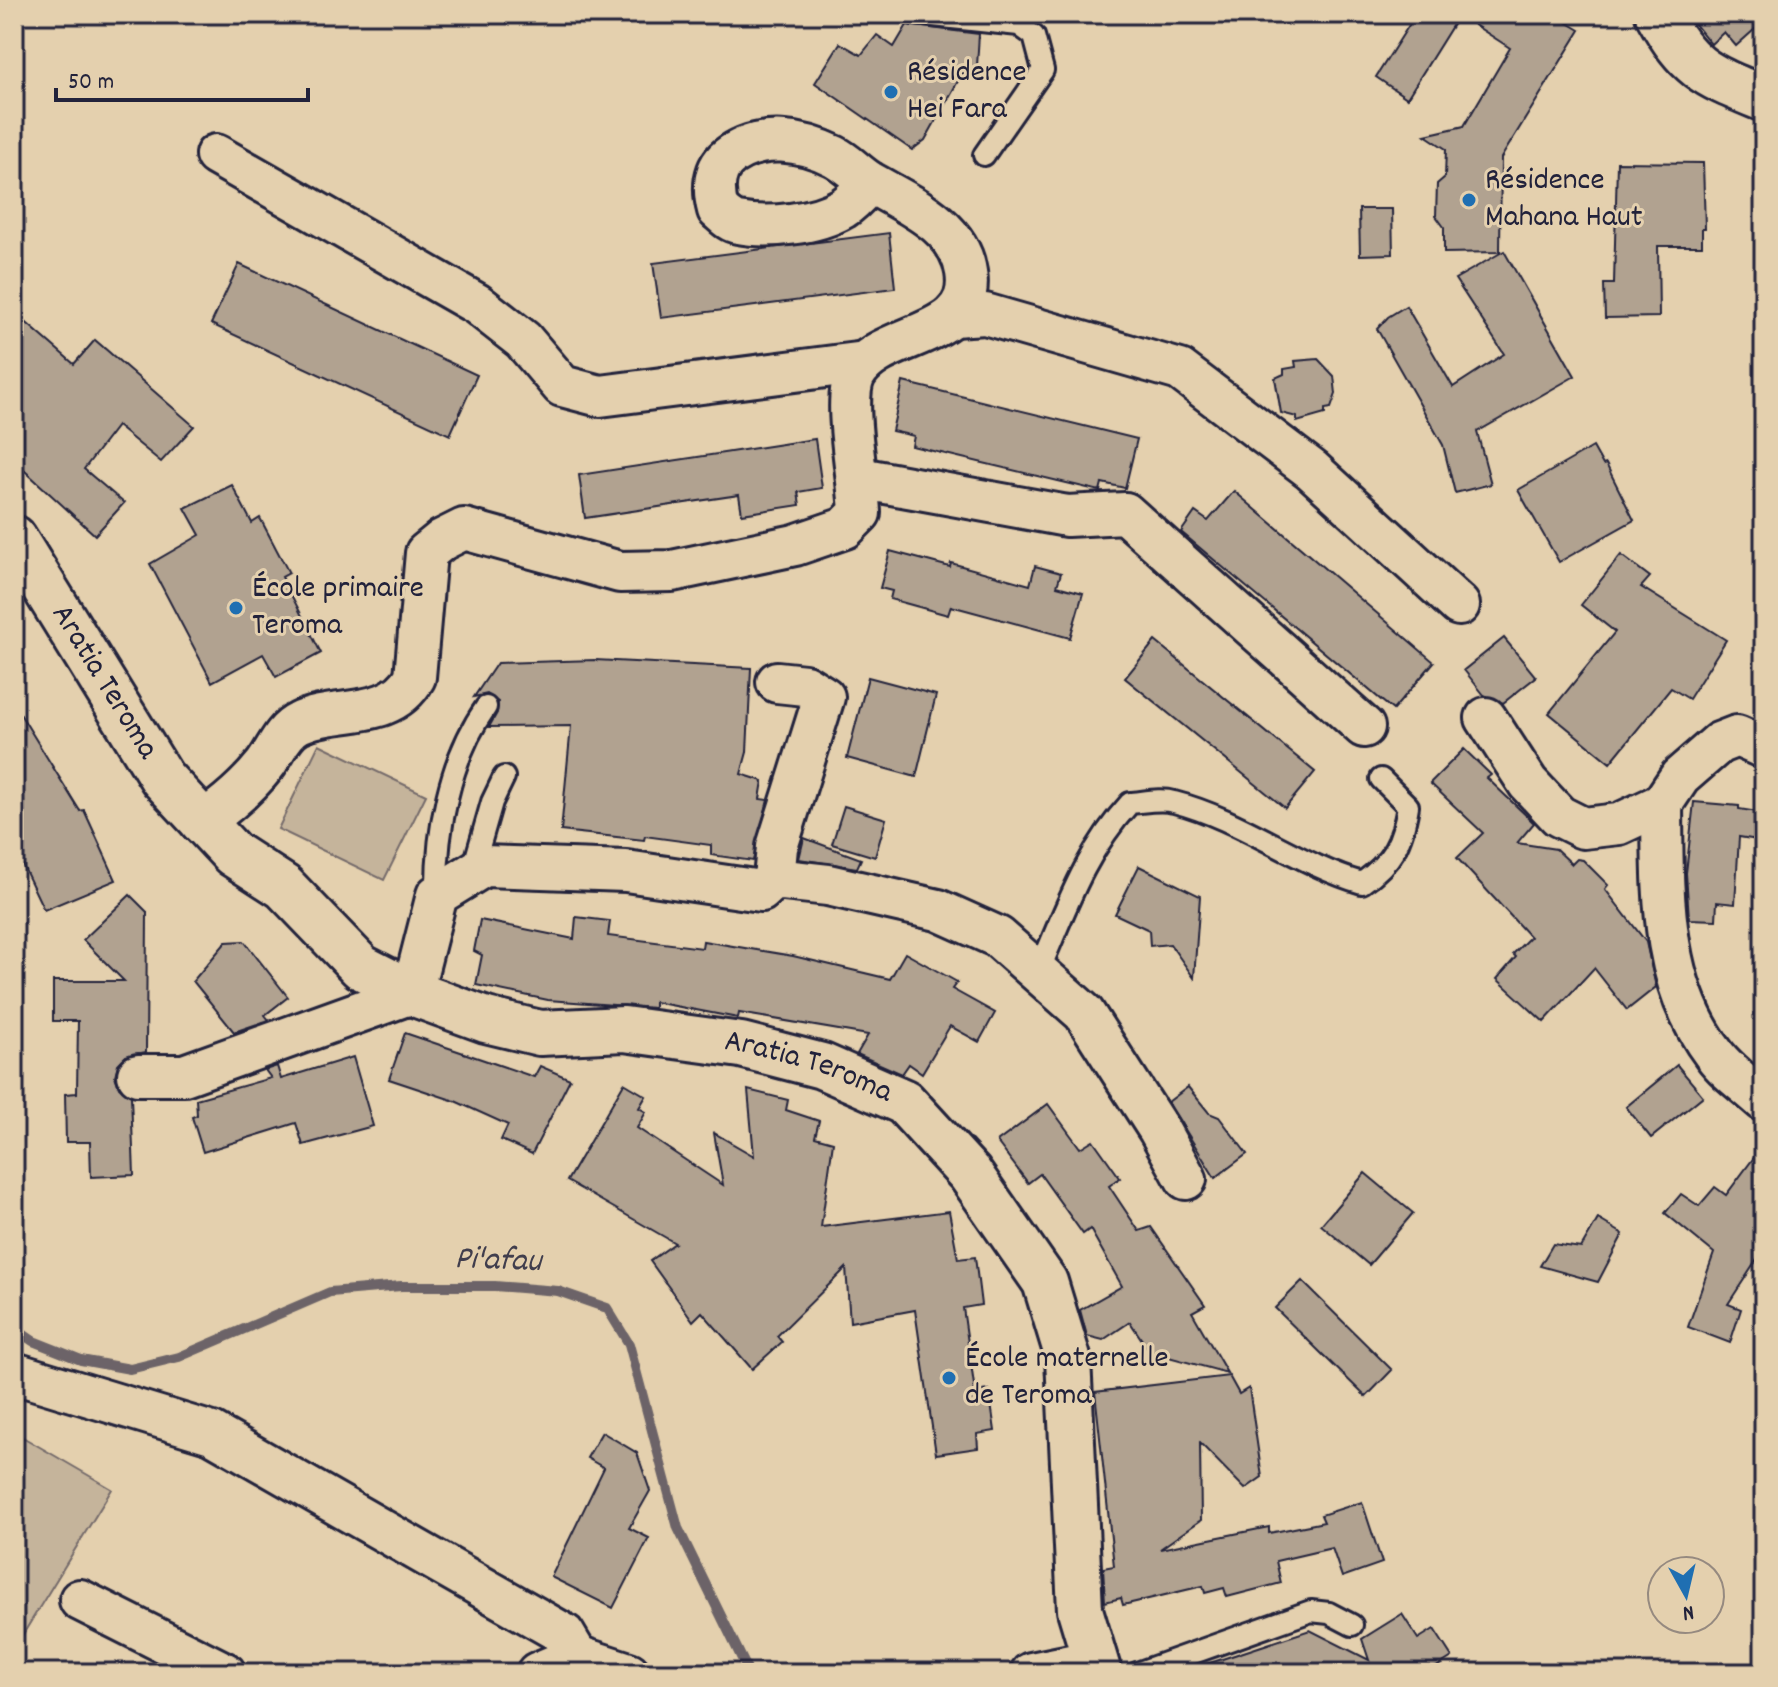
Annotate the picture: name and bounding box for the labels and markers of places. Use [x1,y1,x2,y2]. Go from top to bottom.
place label: Résidence Hei Fara [907,51,1027,134]
marker: Résidence Hei Fara [882,83,900,101]
place label: Résidence Mahana Haut [1485,159,1643,242]
marker: Résidence Mahana Haut [1460,191,1478,209]
place label: École primaire Teroma [252,567,424,650]
marker: École primaire Teroma [227,599,245,617]
place label: École maternelle de Teroma [965,1337,1169,1420]
marker: École maternelle de Teroma [940,1369,958,1387]

